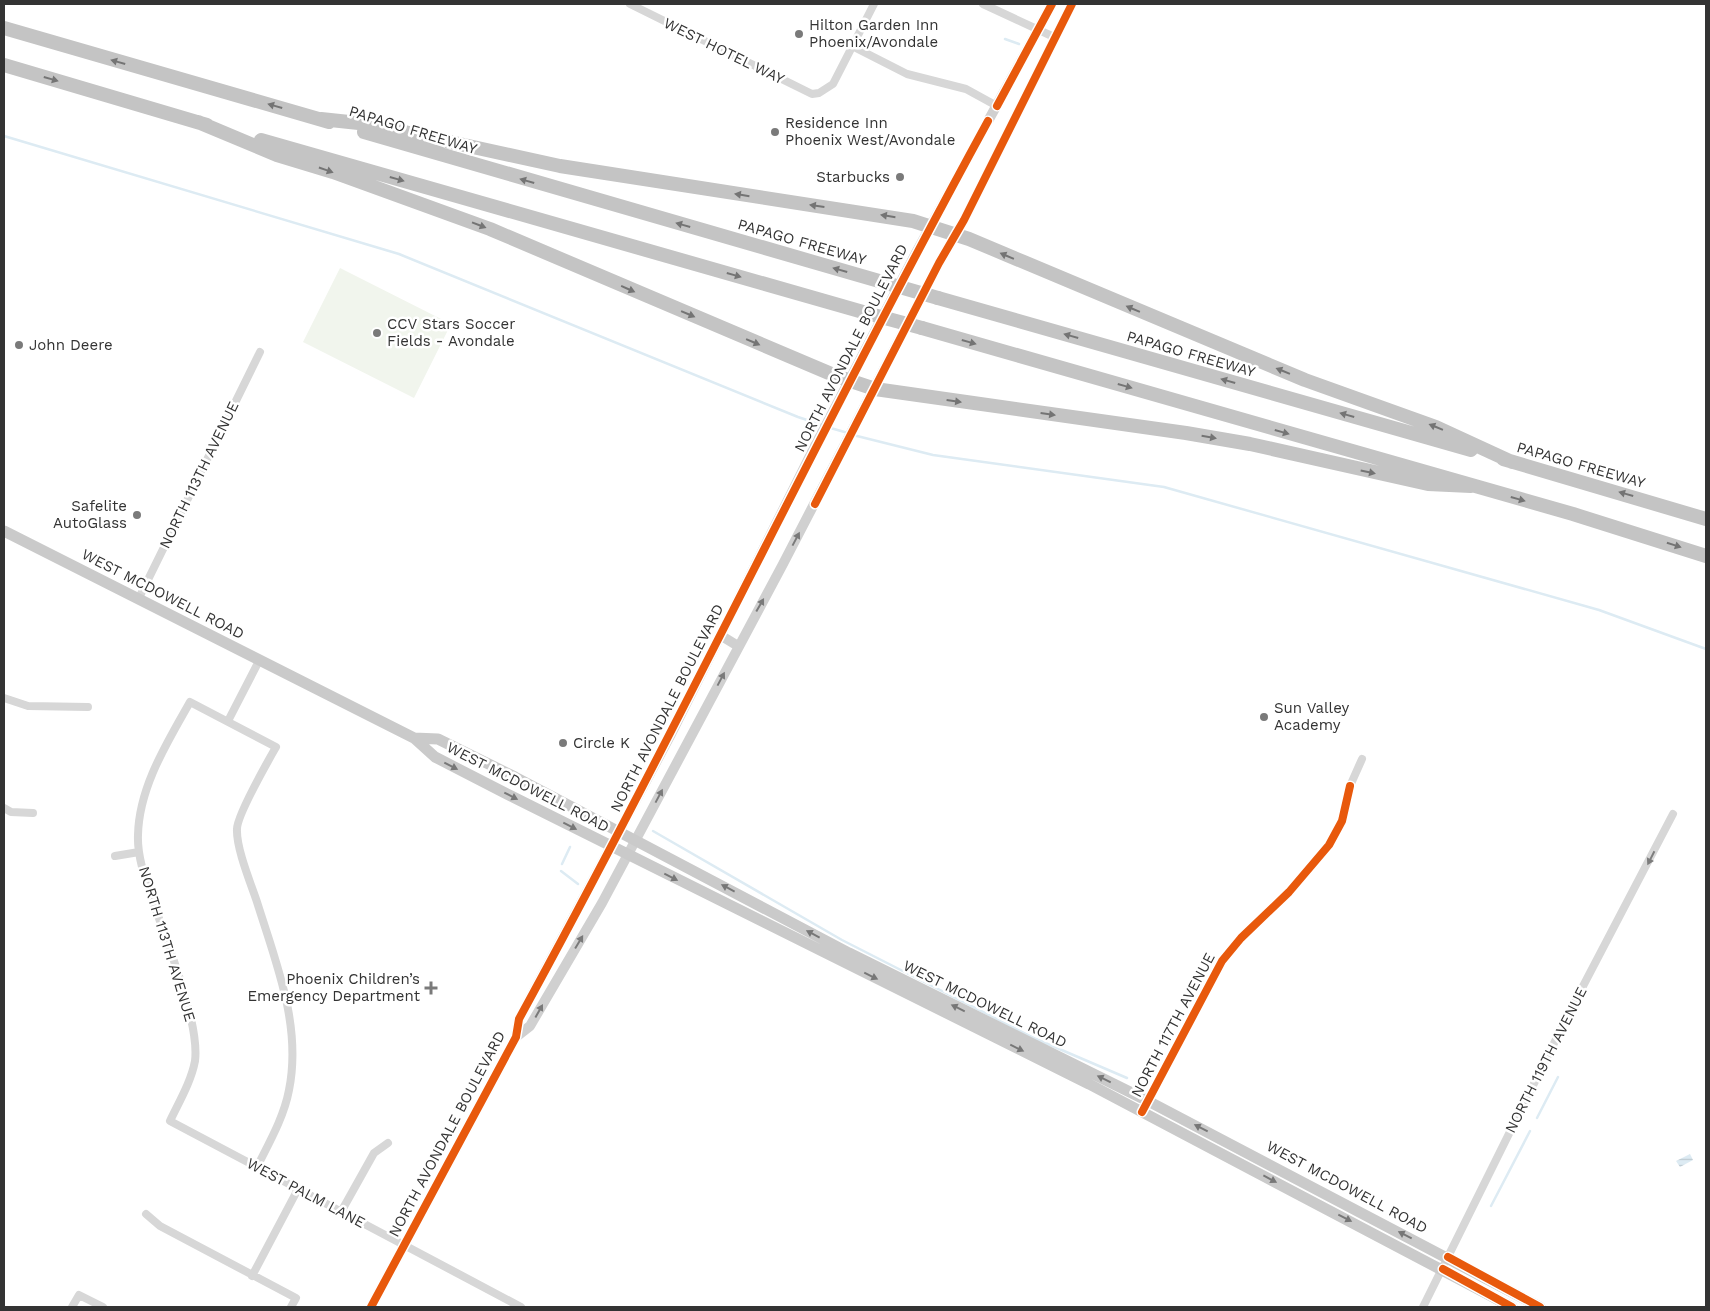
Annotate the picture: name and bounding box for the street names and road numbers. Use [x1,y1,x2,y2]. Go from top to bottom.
street label: WEST HOTEL WAY [661,14,788,88]
street label: PAPAGO FREEWAY [347,102,480,158]
street label: PAPAGO FREEWAY [736,215,869,269]
street label: NORTH AVONDALE BOULEVARD [791,241,911,455]
street label: PAPAGO FREEWAY [1125,327,1258,381]
street label: NORTH 113TH AVENUE [156,399,242,551]
street label: PAPAGO FREEWAY [1515,438,1648,492]
street label: WEST MCDOWELL ROAD [79,545,247,643]
street label: NORTH AVONDALE BOULEVARD [607,601,727,815]
street label: WEST MCDOWELL ROAD [444,738,612,836]
street label: NORTH 113TH AVENUE [135,864,199,1024]
street label: NORTH 117TH AVENUE [1127,950,1219,1100]
street label: WEST MCDOWELL ROAD [900,956,1070,1052]
street label: NORTH 119TH AVENUE [1501,984,1591,1136]
street label: NORTH AVONDALE BOULEVARD [385,1028,509,1240]
street label: WEST MCDOWELL ROAD [1263,1137,1431,1237]
street label: WEST PALM LANE [244,1154,368,1232]

